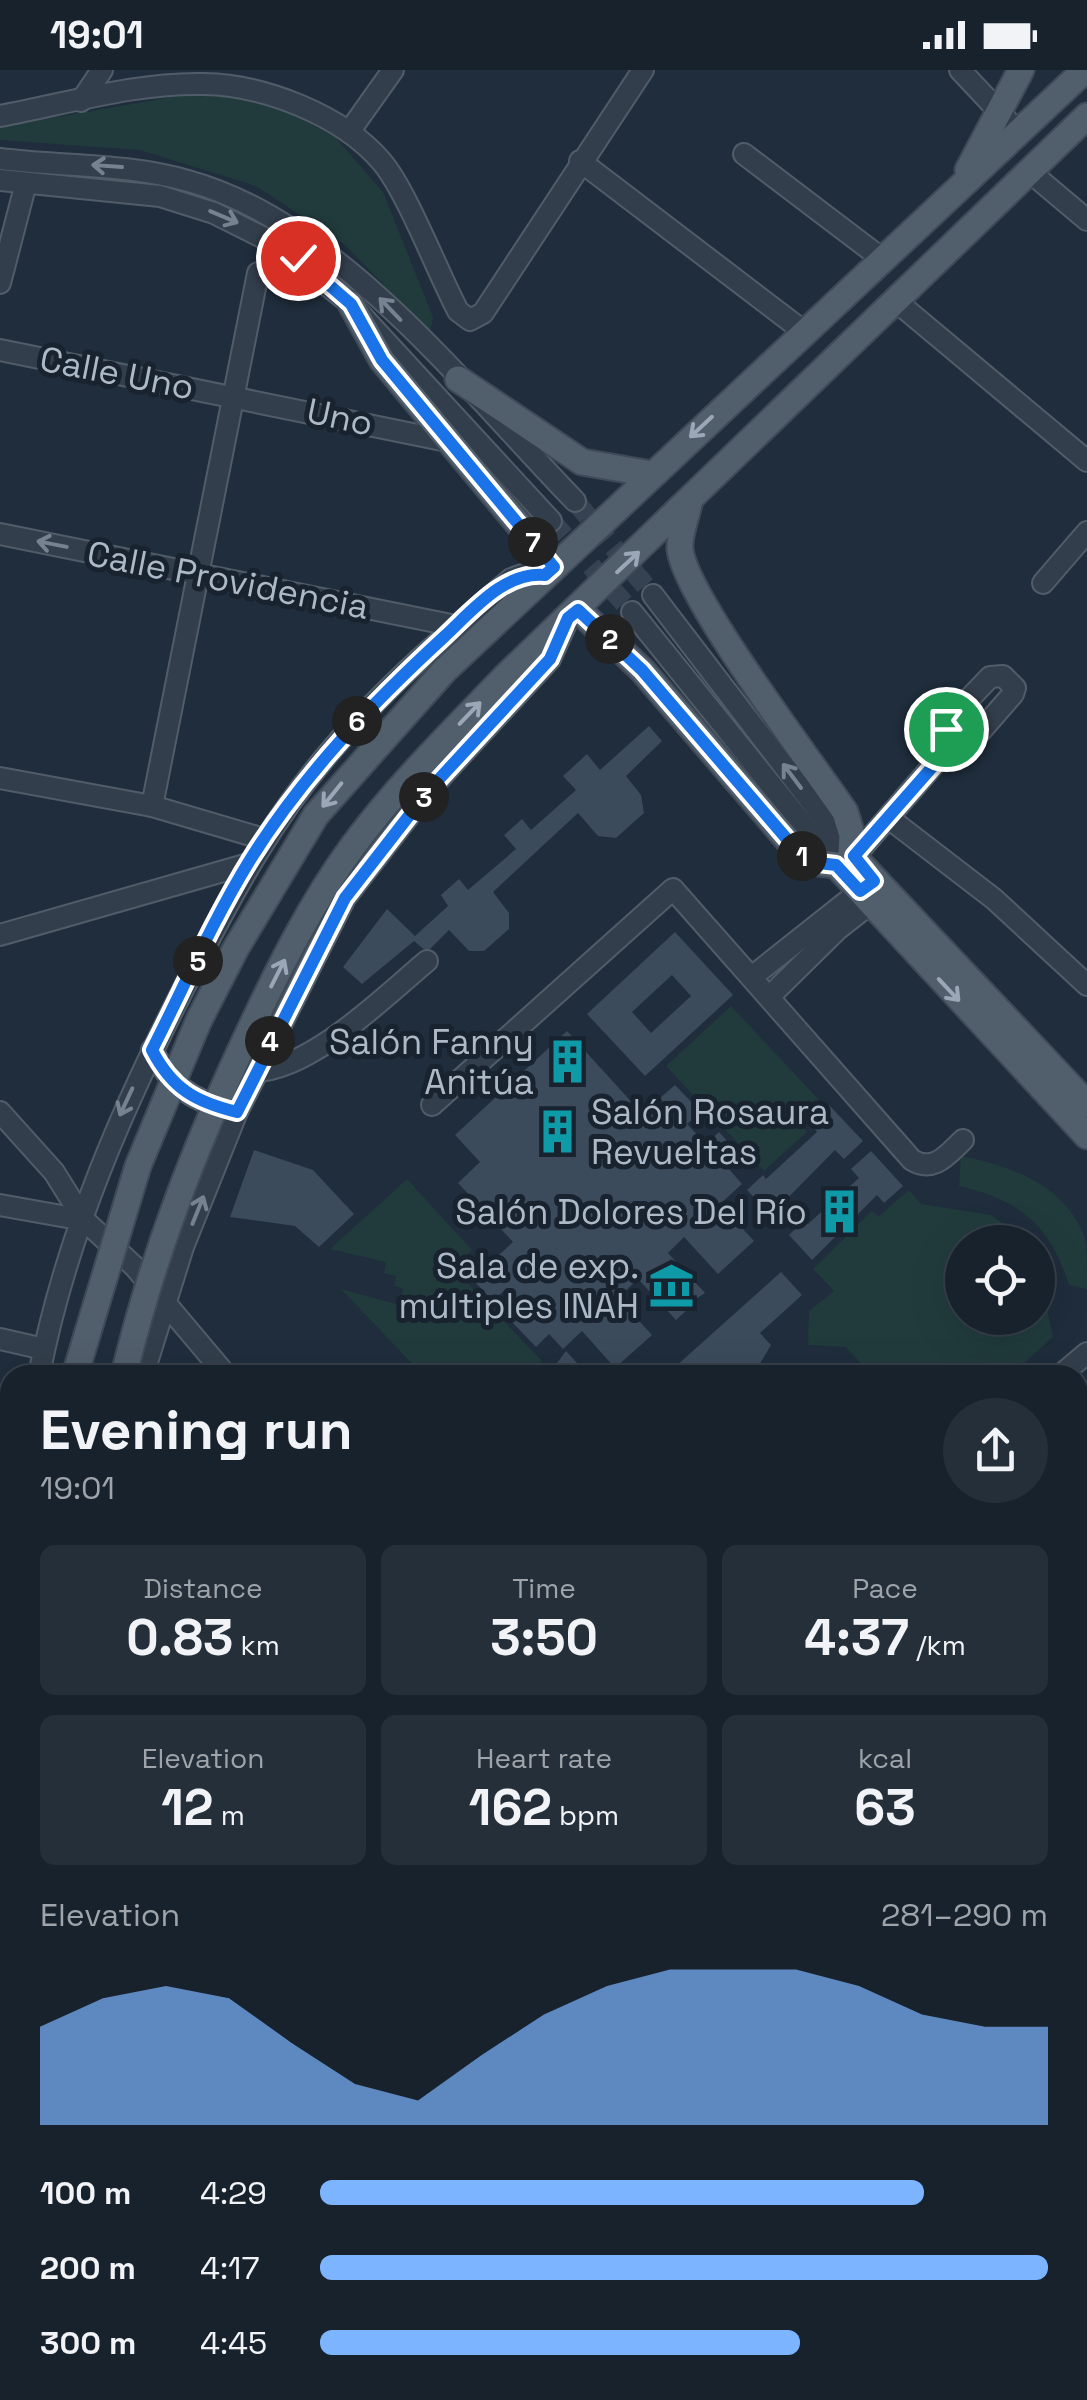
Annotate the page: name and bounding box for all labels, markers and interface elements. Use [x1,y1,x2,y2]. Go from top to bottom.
text: 19:01 [50,11,144,59]
one-way arrow [91,156,123,175]
one-way arrow [208,209,239,227]
pin [256,216,341,301]
icon: check [271,231,326,286]
one-way arrow [379,297,402,322]
street label: Calle Uno [36,337,198,409]
street label: Uno [303,389,377,445]
one-way arrow [689,415,714,438]
pin: 7 [508,517,558,567]
text: 7 [525,524,541,560]
street label: Calle Providencia [84,531,372,629]
one-way arrow [36,534,69,553]
one-way arrow [615,551,640,574]
pin: 2 [585,614,635,664]
text: 2 [602,621,618,657]
pin [904,687,989,772]
pin: 6 [332,696,382,746]
one-way arrow [458,701,481,726]
icon: arrive [919,702,974,757]
text: 6 [348,703,366,739]
one-way arrow [782,763,803,790]
pin: 3 [399,772,449,822]
text: 3 [415,779,433,815]
one-way arrow [322,781,343,808]
pin: 1 [777,831,827,881]
text: 1 [796,838,808,874]
pin: 5 [173,936,223,986]
text: 5 [190,943,206,979]
one-way arrow [269,958,288,988]
one-way arrow [937,977,961,1001]
pin: 4 [245,1016,295,1066]
place label: Salón Fanny Anitúa [329,1020,534,1104]
text: 4 [261,1023,279,1059]
building icon: Salón Fanny Anitúa [543,1038,591,1086]
one-way arrow [116,1086,135,1116]
place label: Salón Rosaura Revueltas [591,1090,829,1174]
building icon: Salón Rosaura Revueltas [534,1108,582,1156]
building icon: Salón Dolores Del Río [816,1188,864,1236]
place label: Salón Dolores Del Río [455,1190,807,1234]
one-way arrow [190,1196,208,1226]
map controls [945,1225,1055,1335]
button: locate [945,1225,1055,1335]
place label: Sala de exp. múltiples INAH [398,1244,639,1328]
museum icon: Sala de exp. múltiples INAH [648,1262,696,1310]
text: Evening run [40,1395,353,1465]
button: share [943,1398,1048,1503]
text: 19:01 [40,1468,115,1508]
text: Distance [143,1570,263,1606]
text: Time [512,1570,576,1606]
text: Pace [852,1570,918,1606]
text: 0.83 [126,1606,233,1670]
text: 3:50 [490,1606,598,1670]
text: 4:37 [804,1606,909,1670]
text: km [233,1627,280,1663]
text: /km [909,1627,966,1663]
text: Elevation [142,1740,264,1776]
text: Heart rate [476,1740,612,1776]
text: kcal [858,1740,912,1776]
text: 12 [161,1776,214,1840]
text: 162 [469,1776,552,1840]
text: 63 [854,1776,916,1840]
text: m [214,1797,245,1833]
text: bpm [552,1797,619,1833]
text: Elevation [40,1895,180,1935]
text: 281–290 m [881,1895,1048,1935]
text: 100 m [40,2173,131,2213]
text: 4:29 [200,2173,267,2213]
text: 200 m [40,2248,136,2288]
text: 4:17 [200,2248,260,2288]
text: 300 m [40,2323,136,2363]
text: 4:45 [200,2323,267,2363]

